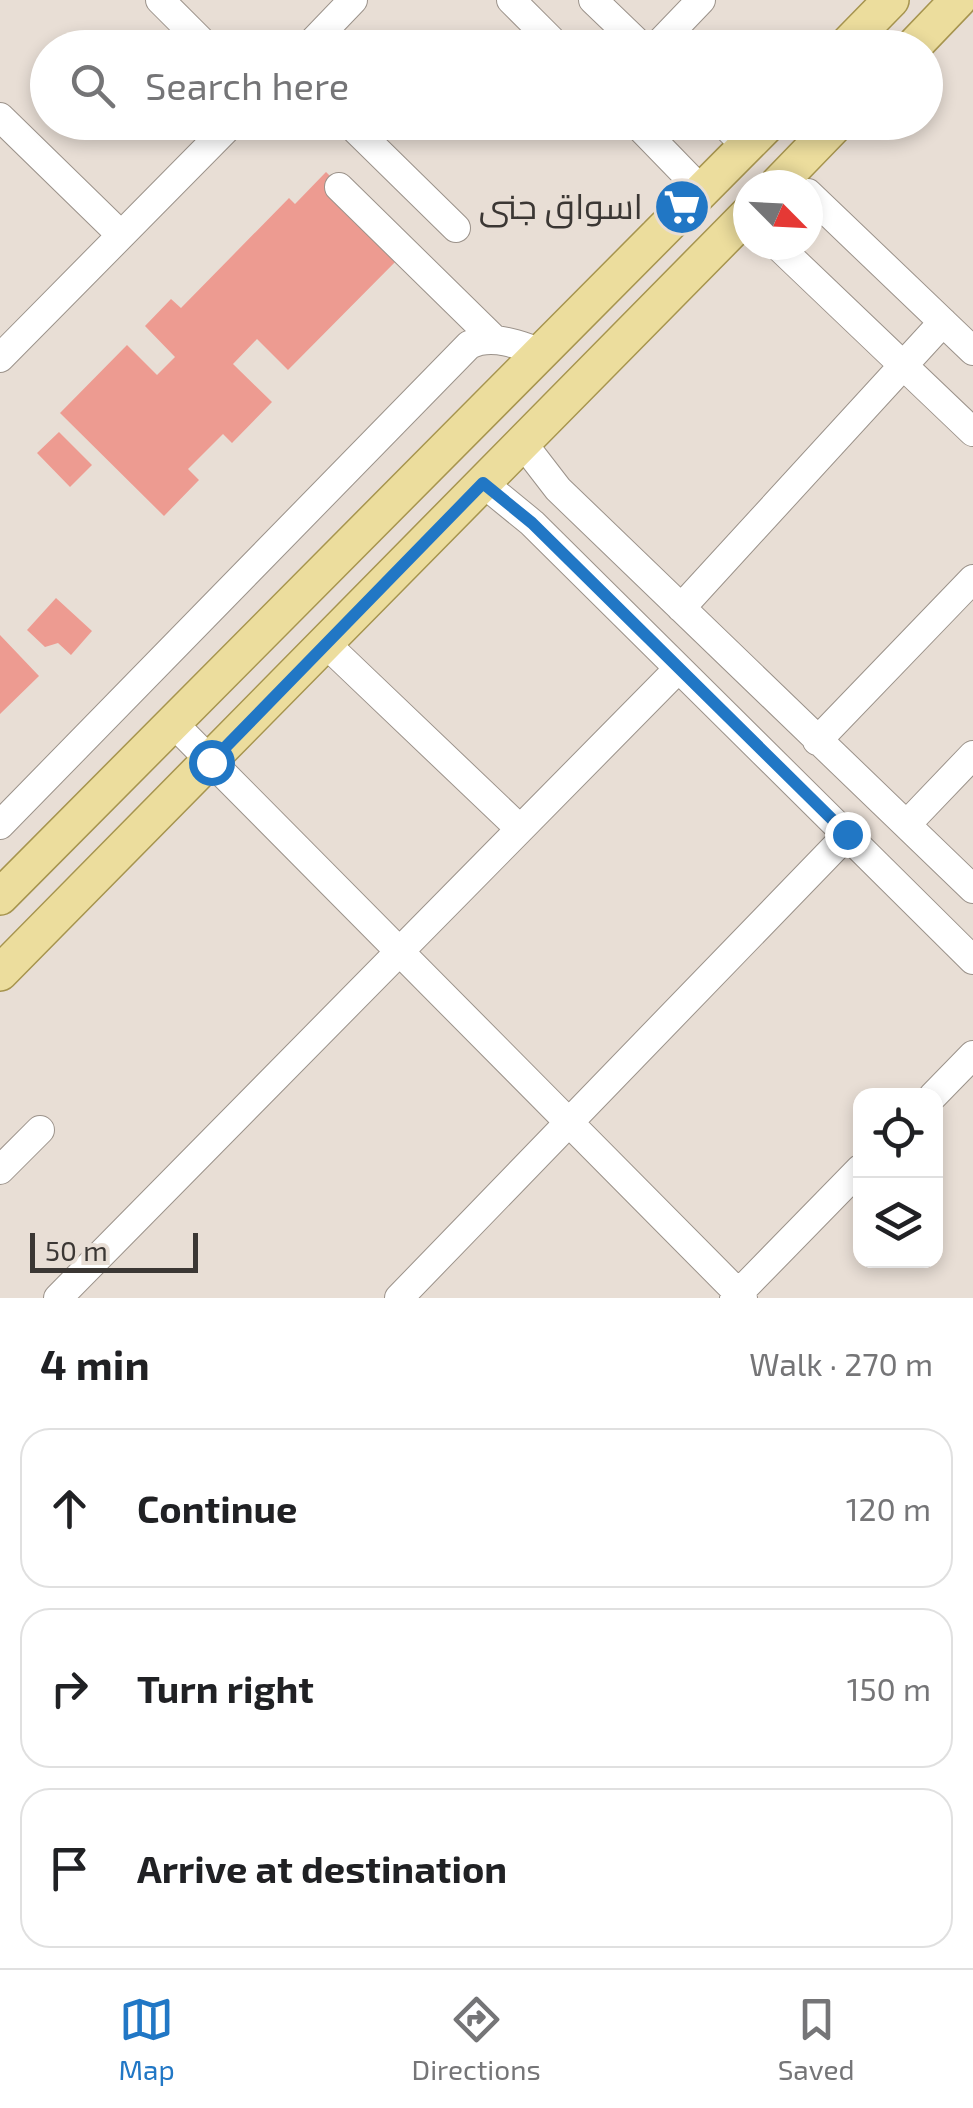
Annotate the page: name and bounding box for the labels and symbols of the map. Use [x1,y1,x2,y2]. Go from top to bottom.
north arrow [733,170,823,260]
supermarket icon: اسواق جنى [652,177,712,237]
place label: اسواق جنى [479,184,643,229]
route start [189,740,235,786]
route end [825,812,871,858]
scale bar [30,1228,198,1272]

